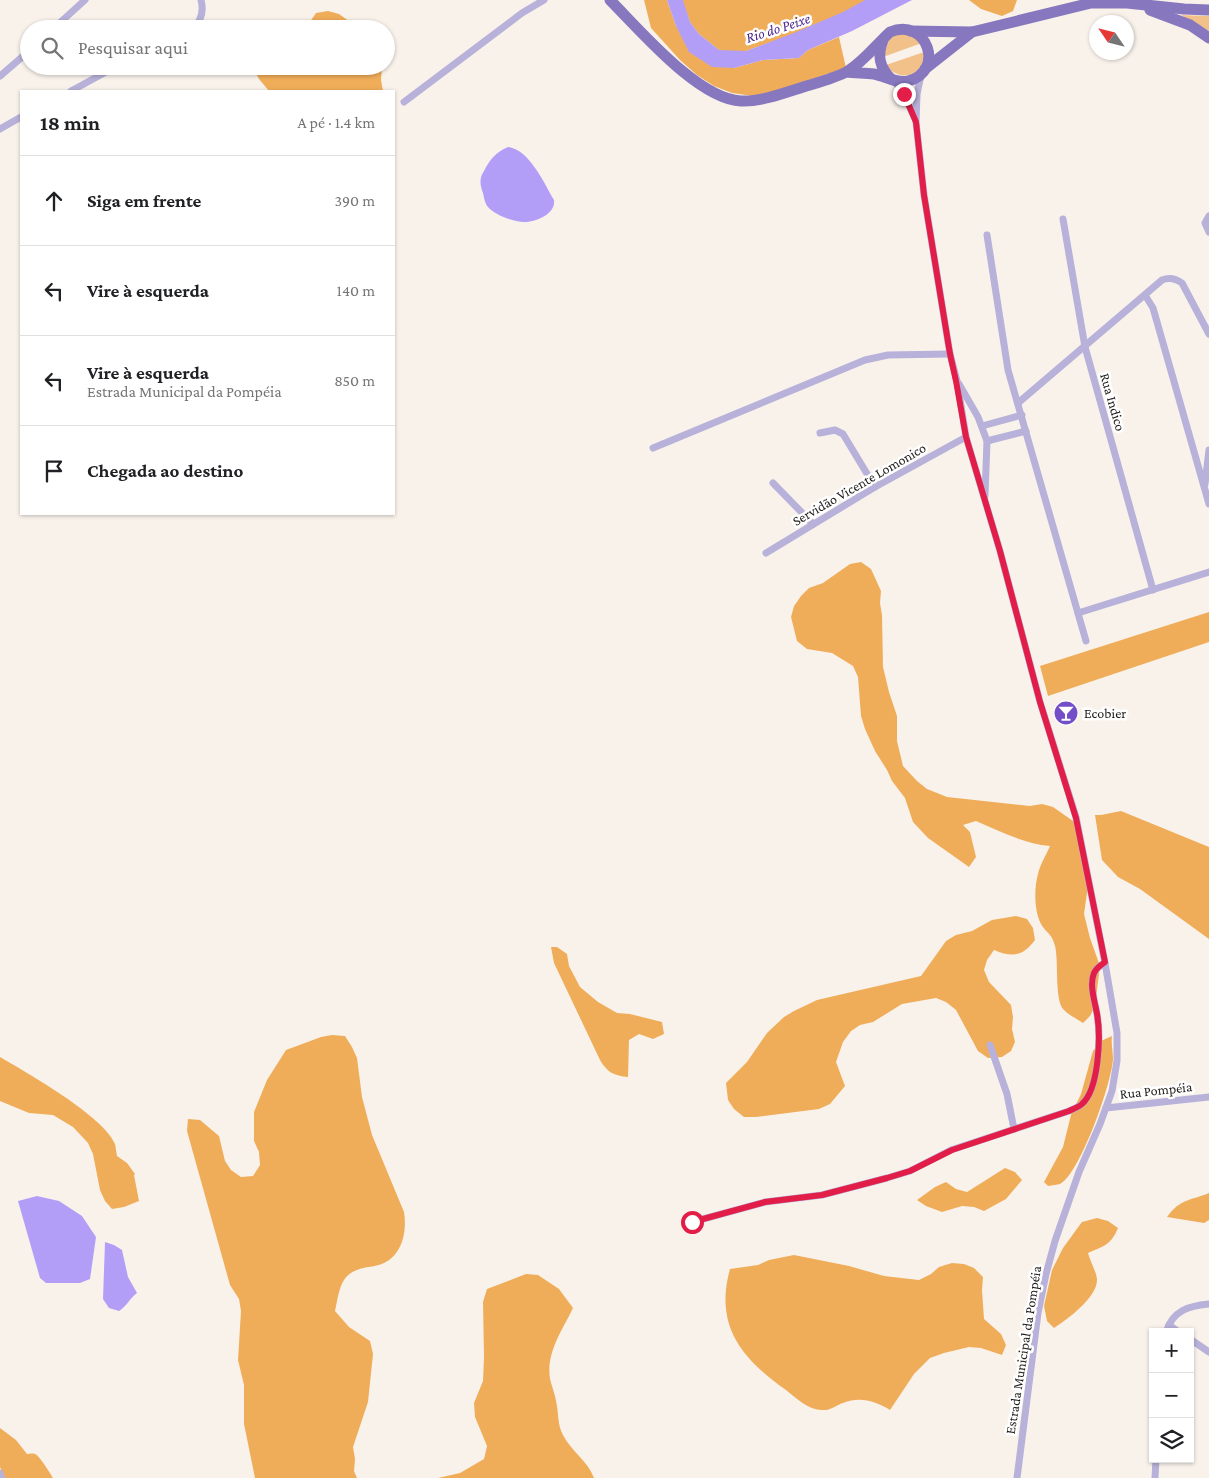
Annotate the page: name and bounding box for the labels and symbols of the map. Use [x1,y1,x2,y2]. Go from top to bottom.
water label: Rio do Peixe [744,10,812,46]
north arrow [1089,15,1134,60]
route end [893,83,916,106]
street label: Rua Indico [1097,371,1129,433]
street label: Servidão Vicente Lomonico [789,439,929,529]
bar icon: Ecobier [1053,700,1079,726]
place label: Ecobier [1084,705,1126,721]
street label: Rua Pompéia [1119,1078,1194,1102]
route start [681,1211,704,1234]
street label: Estrada Municipal da Pompéia [1002,1264,1044,1435]

